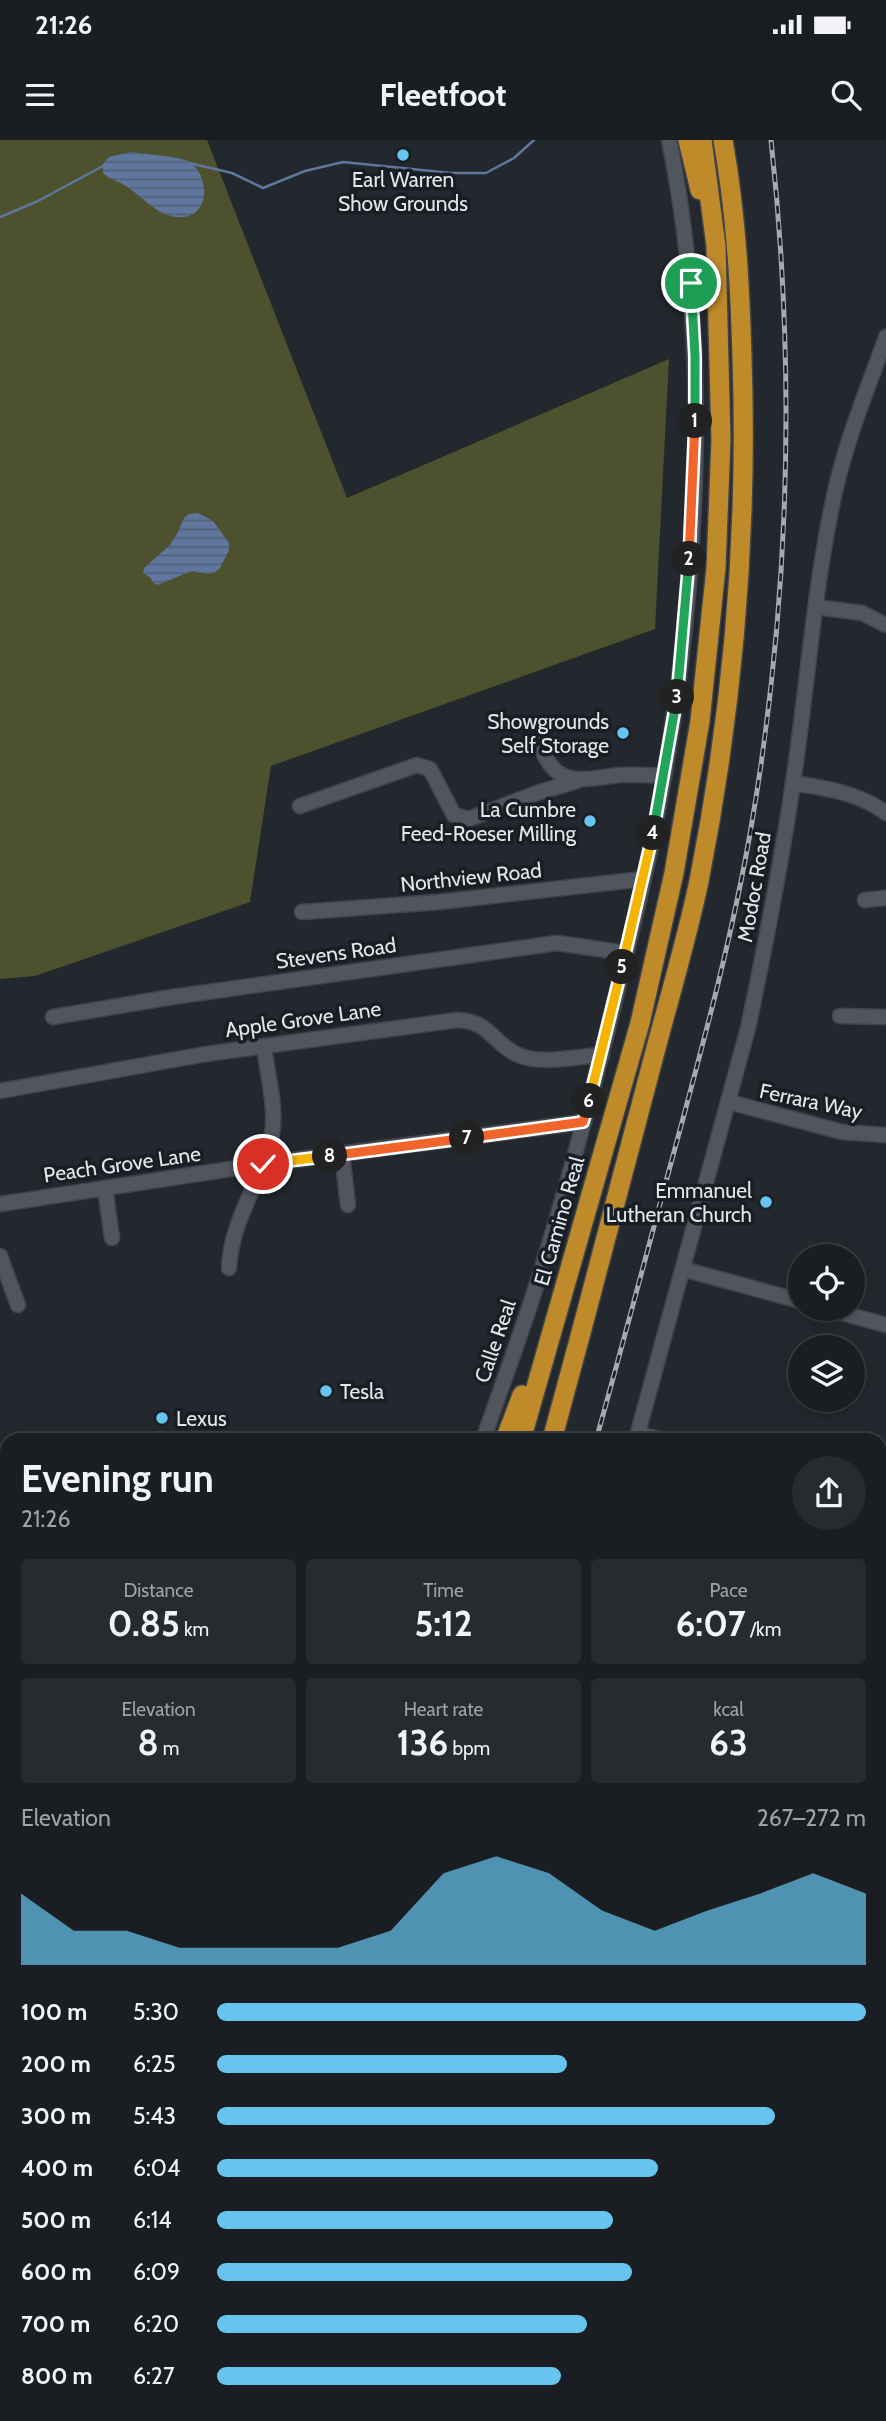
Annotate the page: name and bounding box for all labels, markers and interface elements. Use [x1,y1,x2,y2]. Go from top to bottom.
text: 21:26 [35,9,93,41]
text: Fleetfoot [380,75,506,114]
icon: menu [21,76,59,114]
icon: search [827,76,865,114]
marker: Earl Warren Show Grounds [395,147,411,163]
place label: Earl Warren Show Grounds [338,167,468,216]
pin [661,253,721,313]
icon: arrive [672,264,710,302]
pin: 1 [678,404,712,438]
text: 1 [691,409,698,432]
pin: 2 [672,542,706,576]
text: 2 [683,547,694,570]
pin: 3 [660,680,694,714]
text: 3 [671,685,682,708]
place label: Showgrounds Self Storage [487,709,609,758]
marker: Showgrounds Self Storage [615,725,631,741]
place label: La Cumbre Feed-Roeser Milling [401,797,577,846]
marker: La Cumbre Feed-Roeser Milling [582,813,598,829]
pin: 4 [636,816,670,850]
text: 4 [647,821,658,844]
street label: Modoc Road [732,830,776,944]
street label: Northview Road [399,857,543,897]
street label: Stevens Road [274,932,398,974]
pin: 5 [604,950,640,984]
text: 5 [616,955,627,978]
street label: Apple Grove Lane [223,996,383,1042]
street label: Ferrara Way [757,1078,865,1124]
pin: 6 [572,1084,606,1118]
text: 6 [583,1089,594,1112]
pin: 7 [449,1121,484,1156]
text: 7 [462,1126,471,1149]
pin [233,1134,293,1194]
pin: 8 [312,1138,348,1174]
street label: Peach Grove Lane [42,1141,203,1187]
text: 8 [324,1144,335,1167]
icon: check [244,1145,282,1183]
street label: El Camino Real [529,1153,589,1288]
place label: Emmanuel Lutheran Church [606,1178,752,1227]
marker: Emmanuel Lutheran Church [758,1194,774,1210]
map controls [788,1244,865,1412]
button: locate [788,1244,865,1321]
street label: Calle Real [469,1296,521,1386]
button: layers [788,1335,865,1412]
place label: Tesla [340,1379,384,1404]
marker: Tesla [318,1383,334,1399]
place label: Lexus [176,1406,227,1431]
marker: Lexus [154,1410,170,1426]
text: Evening run [21,1455,214,1502]
button: share [792,1456,866,1530]
text: 21:26 [21,1505,70,1533]
text: Distance [124,1579,193,1602]
text: Time [423,1579,464,1602]
text: Pace [710,1579,747,1602]
text: 0.85 [108,1602,180,1645]
text: 5:12 [415,1602,473,1645]
text: 6:07 [676,1602,746,1645]
text: km [180,1618,209,1641]
text: /km [746,1618,781,1641]
text: Elevation [121,1698,196,1721]
text: Heart rate [404,1698,483,1721]
text: kcal [713,1698,744,1721]
text: 8 [137,1721,159,1764]
text: 136 [397,1721,448,1764]
text: 63 [709,1721,748,1764]
text: m [159,1737,180,1760]
text: bpm [448,1737,490,1760]
text: Elevation [21,1804,111,1832]
text: 267–272 m [757,1804,866,1832]
text: 100 m [21,1998,87,2026]
text: 5:30 [133,1998,179,2026]
text: 200 m [21,2050,91,2078]
text: 6:25 [133,2050,175,2078]
text: 300 m [21,2102,91,2130]
text: 5:43 [133,2102,176,2130]
text: 400 m [21,2154,93,2182]
text: 6:04 [133,2154,180,2182]
text: 500 m [21,2206,91,2234]
text: 6:14 [133,2206,172,2234]
text: 600 m [21,2258,92,2286]
text: 6:09 [133,2258,180,2286]
text: 700 m [21,2310,90,2338]
text: 6:20 [133,2310,179,2338]
text: 800 m [21,2362,93,2390]
text: 6:27 [133,2362,174,2390]

